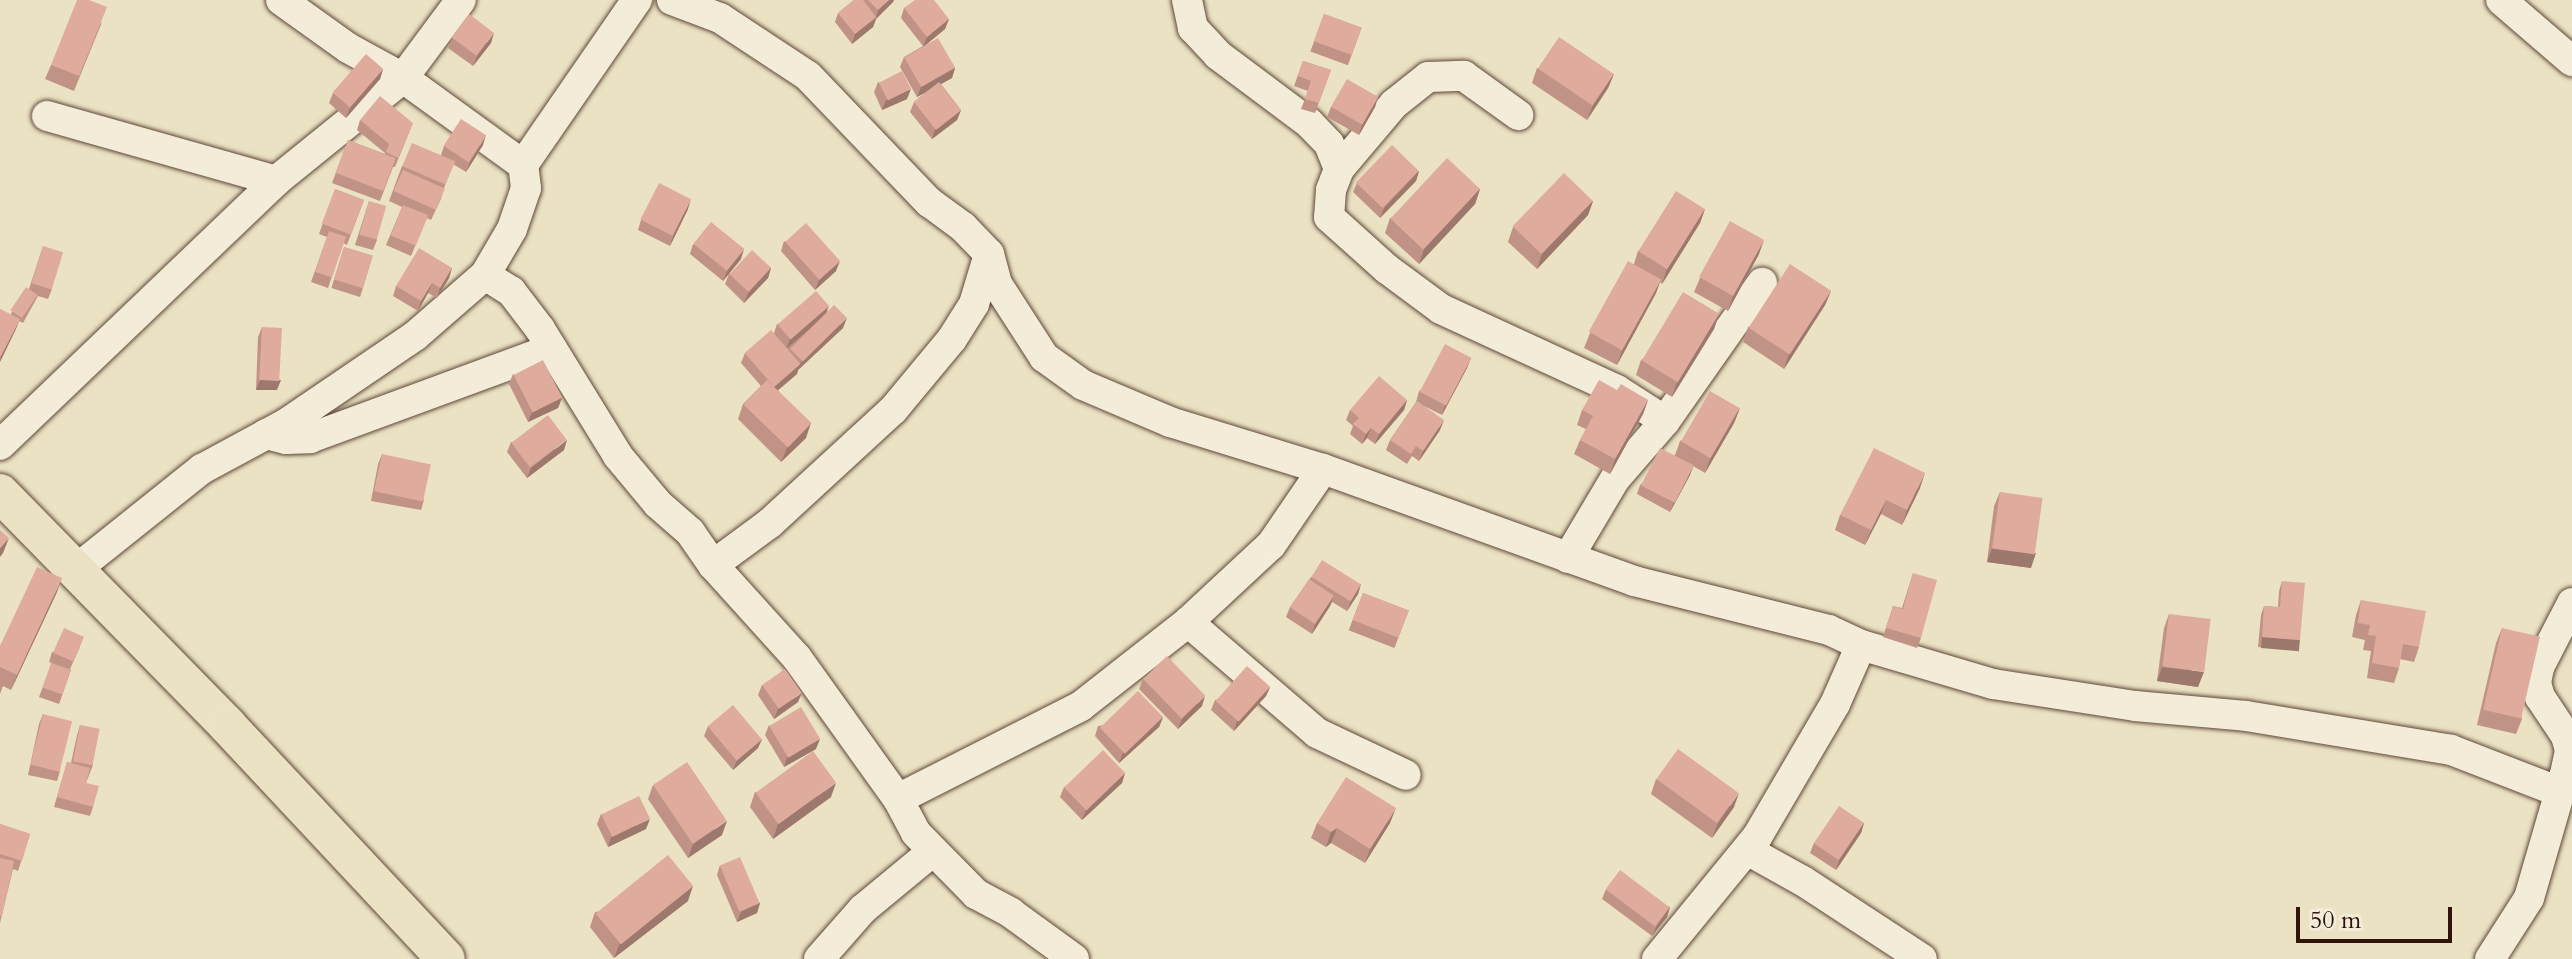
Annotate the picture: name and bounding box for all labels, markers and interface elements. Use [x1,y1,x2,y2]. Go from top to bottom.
scale bar [2300,891,2456,941]
text: 50 m [2310,904,2361,937]

